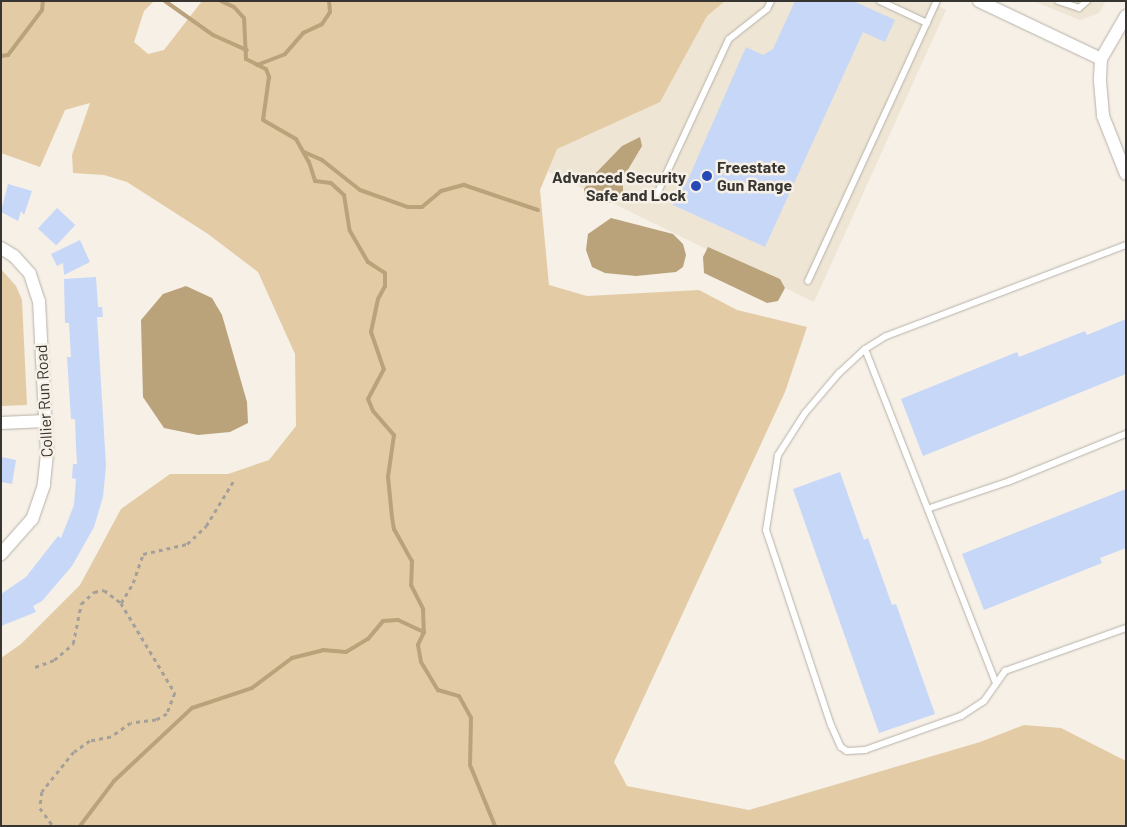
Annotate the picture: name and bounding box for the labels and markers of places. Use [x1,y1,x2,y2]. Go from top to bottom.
place label: Freestate Gun Range [717,157,792,195]
place label: Advanced Security Safe and Lock [552,167,686,205]
marker: Freestate Gun Range [701,170,713,182]
marker: Advanced Security Safe and Lock [690,180,702,192]

